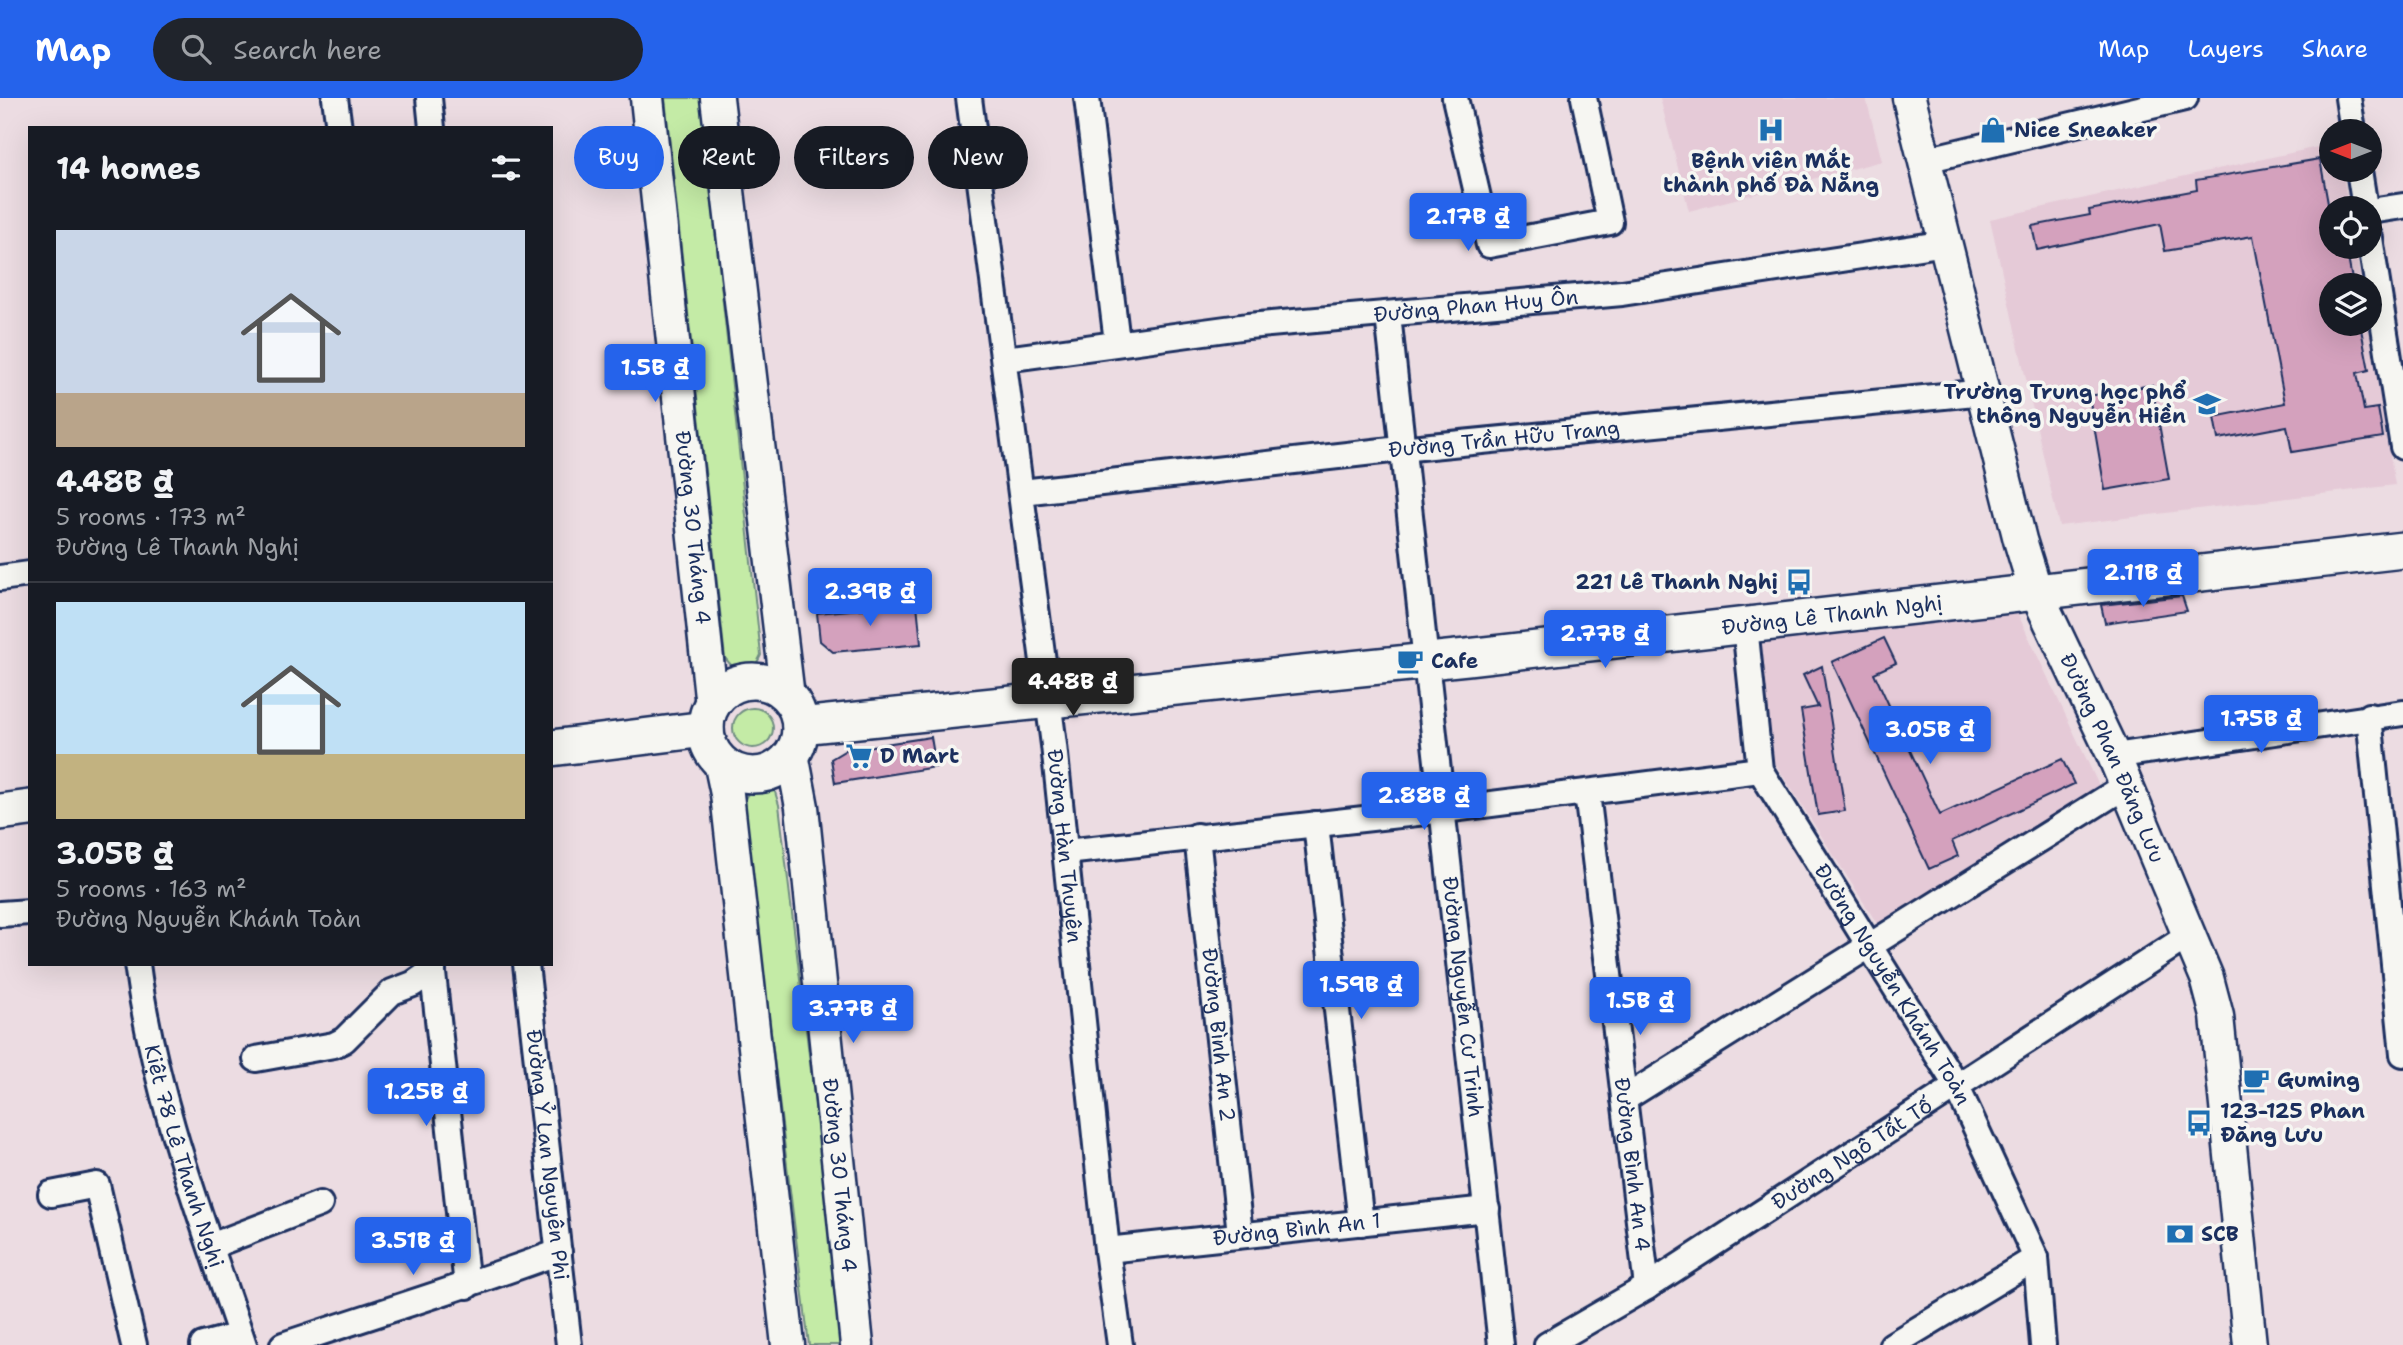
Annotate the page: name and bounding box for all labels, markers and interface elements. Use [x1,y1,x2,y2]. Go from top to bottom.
search box [153,18,643,81]
text: Map [35,27,111,72]
icon: search [177,30,215,68]
text: Search here [233,32,382,67]
text: Map [2098,33,2149,65]
text: Layers [2187,33,2264,65]
text: Share [2302,33,2368,65]
hospital icon: Bệnh viện Mắt thành phố Đà Nẵng [1756,115,1786,145]
shop icon: Nice Sneaker [1978,115,2008,145]
place label: Nice Sneaker [2014,116,2157,144]
north arrow [2319,119,2382,182]
map controls [2319,119,2382,336]
chip: Buy [574,126,664,189]
chip: Rent [678,126,780,189]
chip: Filters [794,126,914,189]
chip: New [928,126,1028,189]
place label: Bệnh viện Mắt thành phố Đà Nẵng [1663,147,1879,199]
text: 14 homes [56,148,201,189]
icon: filters [487,149,525,187]
pin: 2.17B ₫ [1403,194,1533,253]
button: locate [2319,196,2382,259]
text: 2.17B ₫ [1426,201,1510,231]
button: layers [2319,273,2382,336]
icon: home [228,275,354,401]
street label: Đường Phan Huy Ôn [1372,283,1580,329]
pin: 1.5B ₫ [598,344,712,404]
text: 1.5B ₫ [620,352,690,382]
place label: Trường Trung học phổ thông Nguyễn Hiền [1944,378,2186,430]
school or university icon: Trường Trung học phổ thông Nguyễn Hiền [2192,389,2222,419]
street label: Đường Trần Hữu Trang [1387,414,1621,464]
street label: Đường 30 Tháng 4 [669,429,717,626]
text: 4.48B ₫ [56,461,174,502]
text: 5 rooms · 173 m² [56,502,246,532]
text: Đường Lê Thanh Nghị [56,532,299,562]
pin: 2.11B ₫ [2078,550,2208,609]
text: 2.11B ₫ [2103,557,2183,587]
bus stop icon: 221 Lê Thanh Nghị [1784,567,1814,597]
pin: 2.39B ₫ [805,568,935,628]
place label: 221 Lê Thanh Nghị [1575,568,1778,596]
text: 2.39B ₫ [824,576,916,606]
street label: Đường Lê Thanh Nghị [1720,589,1944,642]
pin: 2.77B ₫ [1540,610,1670,670]
text: 2.77B ₫ [1560,618,1650,648]
cafe icon: Cafe [1395,646,1425,676]
icon: home [228,647,354,773]
place label: Cafe [1431,647,1478,675]
street label: Đường Phan Đăng Lưu [2053,649,2171,867]
pin: 4.48B ₫ [1008,658,1138,718]
text: 4.48B ₫ [1028,666,1118,696]
pin: 1.75B ₫ [2196,696,2326,755]
text: 1.75B ₫ [2220,703,2302,733]
pin: 3.05B ₫ [1865,706,1995,766]
text: 3.05B ₫ [1885,714,1975,744]
supermarket icon: D Mart [844,741,874,771]
place label: D Mart [880,742,959,770]
street label: Đường Hàn Thuyên [1040,748,1089,944]
pin: 2.88B ₫ [1359,772,1489,832]
text: 2.88B ₫ [1378,780,1470,810]
text: 3.05B ₫ [56,833,174,874]
street label: Đường Nguyễn Khánh Toàn [1808,858,1977,1110]
text: 5 rooms · 163 m² [56,874,247,904]
street label: Đường Nguyễn Cư Trinh [1436,875,1490,1119]
text: Đường Nguyễn Khánh Toàn [56,904,361,934]
street label: Đường Bình An 2 [1195,947,1242,1123]
pin: 1.59B ₫ [1296,962,1426,1021]
text: 1.59B ₫ [1319,969,1403,999]
pin: 1.5B ₫ [1583,978,1697,1037]
text: 1.5B ₫ [1605,985,1675,1015]
pin: 3.77B ₫ [788,986,918,1045]
text: 3.77B ₫ [808,993,898,1023]
street label: Đường Ỷ Lan Nguyên Phi [519,1028,576,1282]
street label: Kiệt 78 Lê Thanh Nghị [138,1042,231,1271]
cafe icon: Guming [2241,1065,2271,1095]
place label: Guming [2277,1066,2360,1094]
pin: 1.25B ₫ [361,1068,491,1128]
text: 1.25B ₫ [384,1076,468,1106]
street label: Đường Bình An 4 [1608,1076,1657,1253]
street label: Đường 30 Tháng 4 [816,1077,863,1273]
street label: Đường Ngô Tất Tố [1766,1091,1938,1216]
place label: 123-125 Phan Đăng Lưu [2220,1097,2365,1149]
bus stop icon: 123-125 Phan Đăng Lưu [2184,1108,2214,1138]
street label: Đường Bình An 1 [1212,1207,1382,1252]
pin: 3.51B ₫ [348,1218,478,1277]
bank icon: SCB [2165,1219,2195,1249]
place label: SCB [2201,1220,2239,1248]
text: 3.51B ₫ [371,1225,455,1255]

